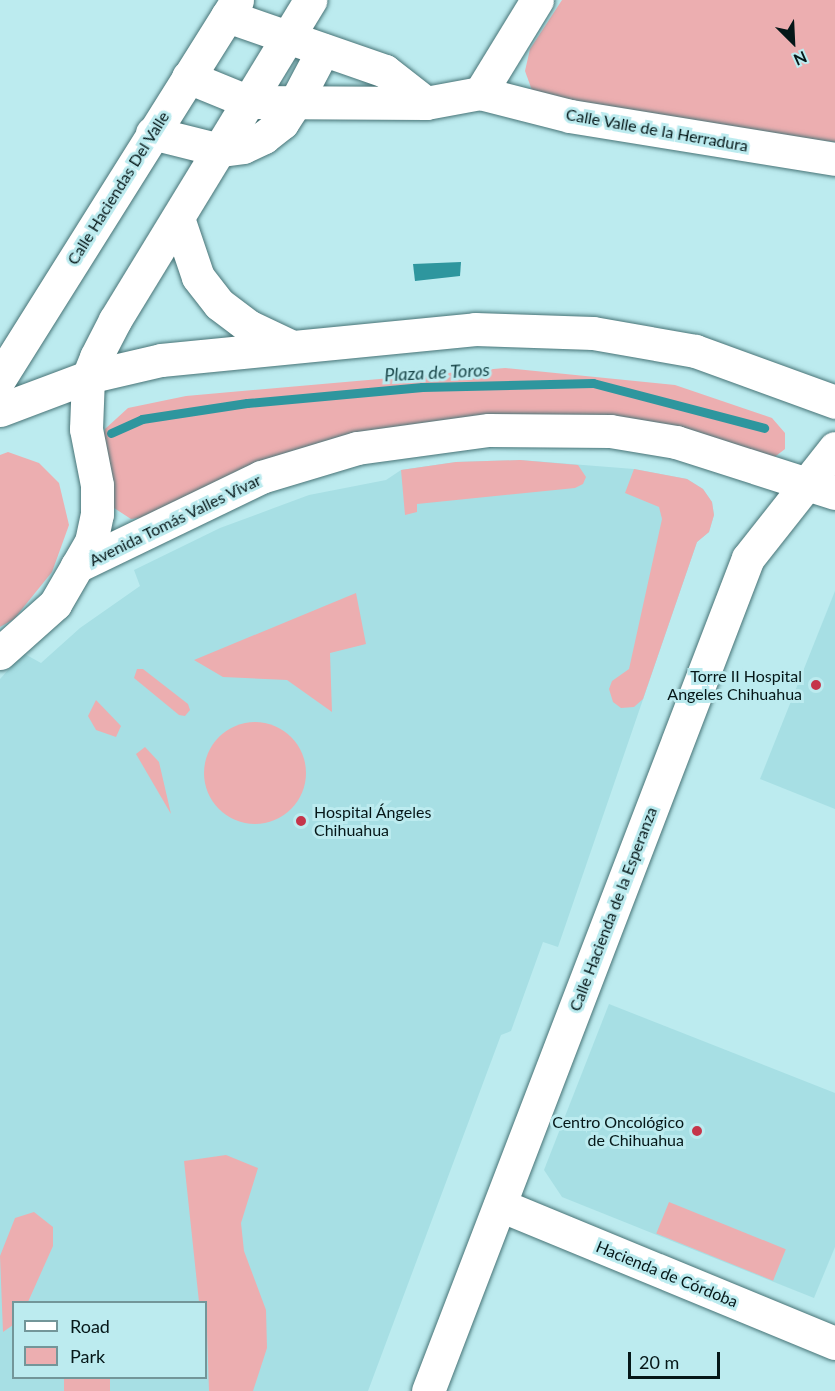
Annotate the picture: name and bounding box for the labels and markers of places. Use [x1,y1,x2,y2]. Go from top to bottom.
place label: Torre II Hospital Angeles Chihuahua [667,666,802,704]
marker: Torre II Hospital Angeles Chihuahua [807,676,825,694]
place label: Hospital Ángeles Chihuahua [314,802,432,840]
marker: Hospital Ángeles Chihuahua [292,812,310,830]
place label: Centro Oncológico de Chihuahua [552,1112,684,1150]
marker: Centro Oncológico de Chihuahua [688,1122,706,1140]

